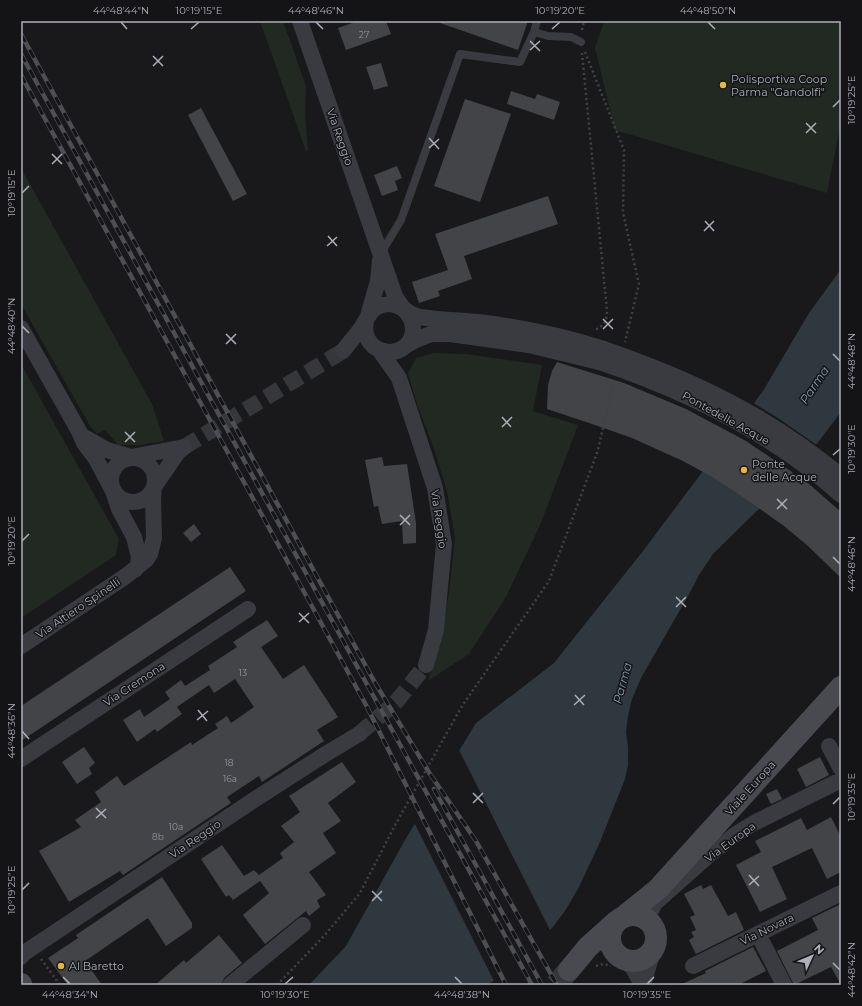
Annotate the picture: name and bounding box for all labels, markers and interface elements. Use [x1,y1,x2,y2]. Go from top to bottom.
text: 44°48'44"N [93,4,149,17]
text: 10°19'15"E [176,4,223,17]
text: 44°48'46"N [288,4,344,17]
text: 10°19'20"E [535,4,585,17]
text: 44°48'50"N [680,4,736,17]
house number: 27 [359,29,369,40]
place label: Polisportiva Coop Parma "Gandolfi" [731,72,827,99]
text: 10°19'25"E [845,75,858,124]
marker: Polisportiva Coop Parma "Gandolfi" [718,80,728,90]
street label: Via Reggio [324,107,356,167]
text: 10°19'15"E [5,169,18,216]
text: 44°48'40"N [5,298,18,354]
text: 44°48'48"N [845,333,858,389]
water label: Parma [796,363,832,407]
street label: Pontedelle Acque [680,388,773,448]
text: 10°19'30"E [845,424,858,474]
place label: Ponte delle Acque [752,457,817,484]
marker: Ponte delle Acque [739,465,749,475]
street label: Via Reggio [428,489,450,549]
text: 10°19'20"E [5,516,18,566]
text: 44°48'46"N [845,536,858,592]
street label: Via Altiero Spinelli [33,575,123,641]
street label: Via Cremona [100,659,168,709]
water label: Parma [609,661,635,705]
house number: 13 [239,667,247,678]
text: 44°48'36"N [5,703,18,759]
house number: 18 [225,757,234,768]
street label: Viale Europa [722,758,778,818]
text: 10°19'35"E [845,772,858,821]
house number: 16a [223,773,237,784]
street label: Via Reggio [166,817,224,861]
street label: Via Europa [702,819,758,865]
house number: 10a [169,821,183,832]
house number: 8b [152,831,164,842]
text: 10°19'25"E [5,865,18,914]
street label: Via Novara [738,910,796,948]
north arrow [792,936,832,976]
text: N [811,941,827,957]
text: 44°48'42"N [845,942,858,998]
place label: Al Baretto [69,959,124,973]
marker: Al Baretto [56,961,66,971]
text: 44°48'34"N [42,988,98,1001]
text: 10°19'30"E [260,988,310,1001]
text: 44°48'38"N [434,988,490,1001]
text: 10°19'35"E [623,988,672,1001]

